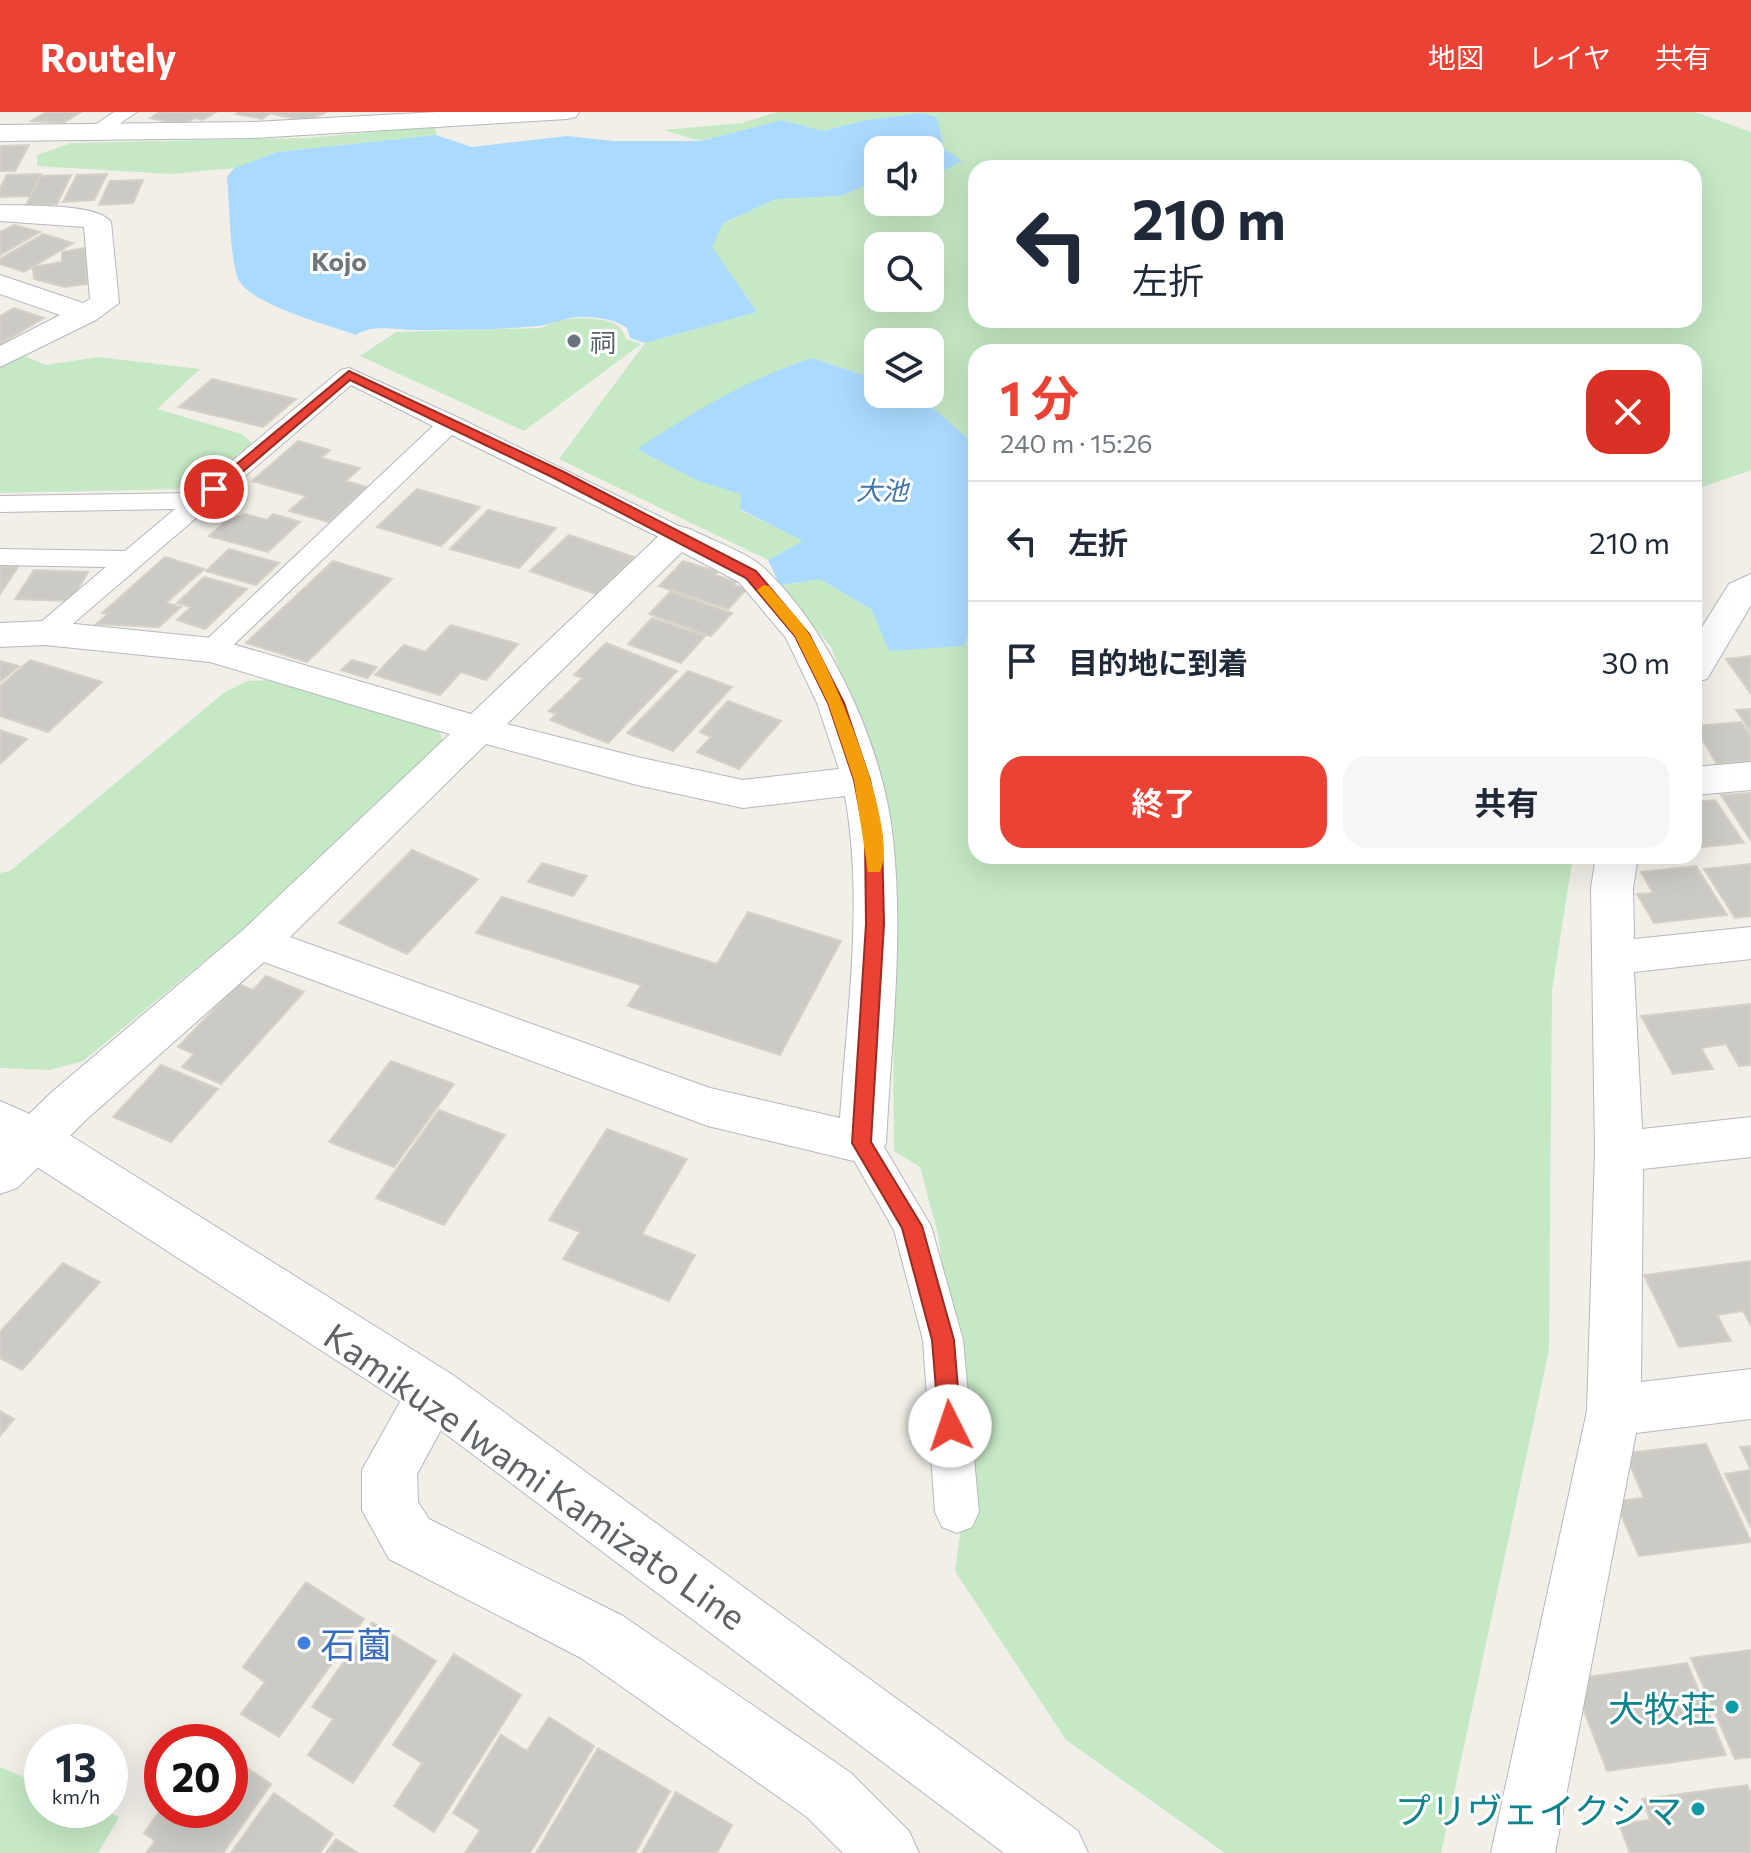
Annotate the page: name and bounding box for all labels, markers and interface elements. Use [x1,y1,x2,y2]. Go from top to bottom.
text: Routely [40,33,176,80]
text: 地図 [1428,40,1484,74]
text: レイヤ [1528,40,1611,74]
text: 共有 [1655,40,1711,74]
map controls [864,136,944,408]
button: sound [864,136,944,216]
text: 210 m [1132,183,1286,252]
icon: left [1000,192,1104,296]
button: search [864,232,944,312]
district label: Kojo [311,245,367,276]
text: 左折 [1132,257,1204,301]
place label: 祠 [590,326,616,357]
button: layers [864,328,944,408]
marker: 祠 [565,332,583,350]
text: 1 分 [1000,367,1079,426]
button: close [1586,370,1670,454]
text: 240 m · 15:26 [1000,427,1153,458]
pin [180,455,248,523]
icon: arrive [192,467,236,511]
water label: 大池 [856,474,911,505]
icon: left [1000,519,1044,563]
text: 左折 [1068,523,1128,560]
text: 210 m [1589,523,1670,560]
icon: arrive [1000,639,1044,683]
text: 目的地に到着 [1068,643,1248,680]
text: 30 m [1601,643,1670,680]
button: 終了 [1000,756,1327,848]
button: 共有 [1343,756,1670,848]
street label: Kamikuze Iwami Kamizato Line [317,1312,755,1638]
position arrow [908,1384,992,1468]
place label: 石薗 [320,1621,392,1665]
marker: 石薗 [295,1634,313,1652]
place label: 大牧荘 [1608,1685,1716,1729]
marker: 大牧荘 [1723,1698,1741,1716]
speed limit sign: 20 [144,1724,248,1828]
text: 13 [55,1741,97,1790]
text: km/h [52,1784,100,1808]
place label: プリヴェイクシマ [1395,1787,1682,1831]
marker: プリヴェイクシマ [1689,1800,1707,1818]

